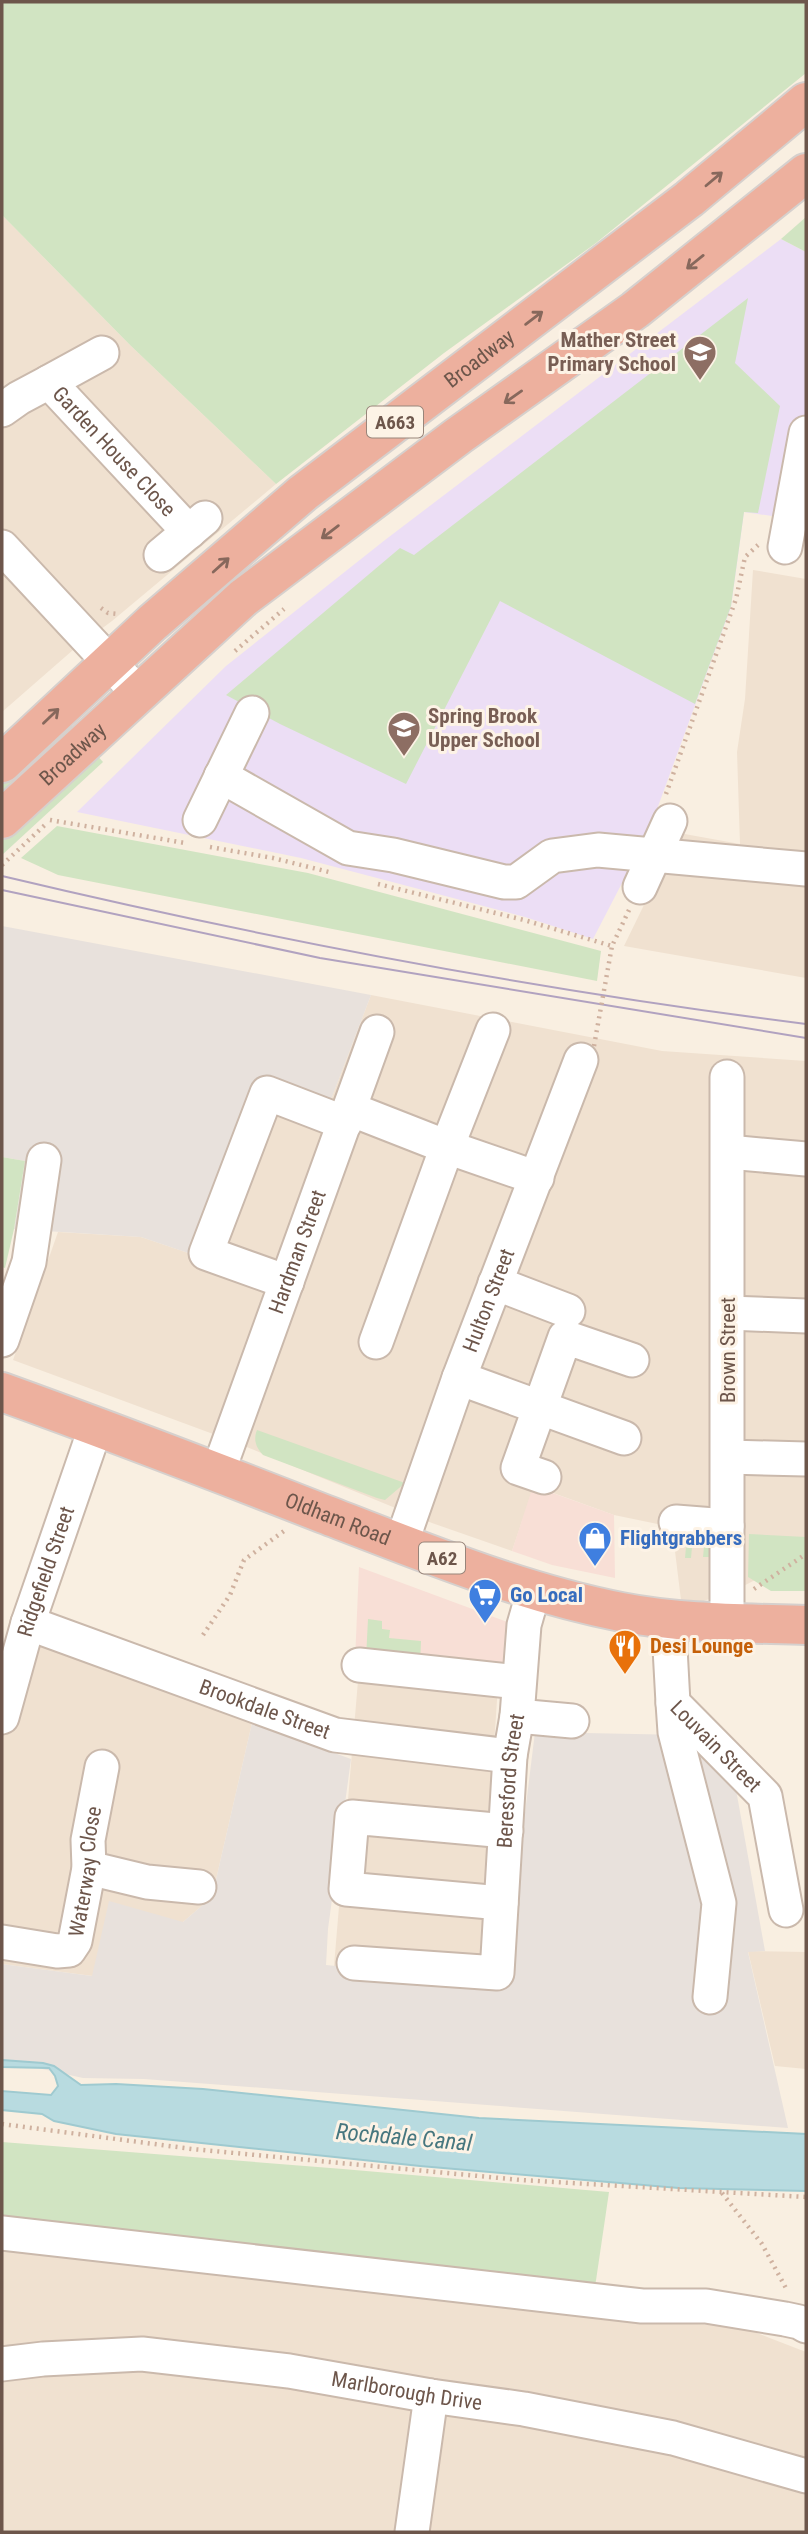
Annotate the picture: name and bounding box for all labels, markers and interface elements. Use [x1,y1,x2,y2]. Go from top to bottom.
one-way arrow [705,171,723,187]
one-way arrow [687,254,705,269]
one-way arrow [525,311,544,326]
street label: Broadway [440,325,519,393]
place label: Mather Street Primary School [548,328,676,376]
school or university icon: Mather Street Primary School [681,333,719,382]
street label: Garden House Close [48,382,180,522]
one-way arrow [504,390,523,404]
road number: A663 [367,406,423,438]
one-way arrow [321,525,339,540]
one-way arrow [212,557,230,573]
place label: Spring Brook Upper School [428,704,540,752]
one-way arrow [42,708,59,725]
school or university icon: Spring Brook Upper School [385,709,423,758]
street label: Broadway [35,718,111,790]
street label: Hardman Street [264,1187,331,1317]
street label: Hulton Street [458,1245,519,1355]
street label: Brown Street [716,1297,740,1403]
street label: Oldham Road [282,1488,394,1550]
street label: Ridgefield Street [13,1503,79,1639]
shop icon: Flightgrabbers [576,1519,614,1568]
place label: Flightgrabbers [620,1526,742,1550]
road number: A62 [419,1542,465,1574]
supermarket icon: Go Local [466,1576,504,1625]
place label: Go Local [510,1583,583,1607]
restaurant icon: Desi Lounge [606,1627,644,1676]
place label: Desi Lounge [650,1634,753,1658]
street label: Brookdale Street [196,1675,333,1744]
street label: Louvain Street [666,1696,766,1797]
street label: Beresford Street [493,1712,529,1849]
street label: Waterway Close [64,1804,106,1939]
water label: Rochdale Canal [335,2118,474,2157]
street label: Marlborough Drive [330,2367,484,2415]

